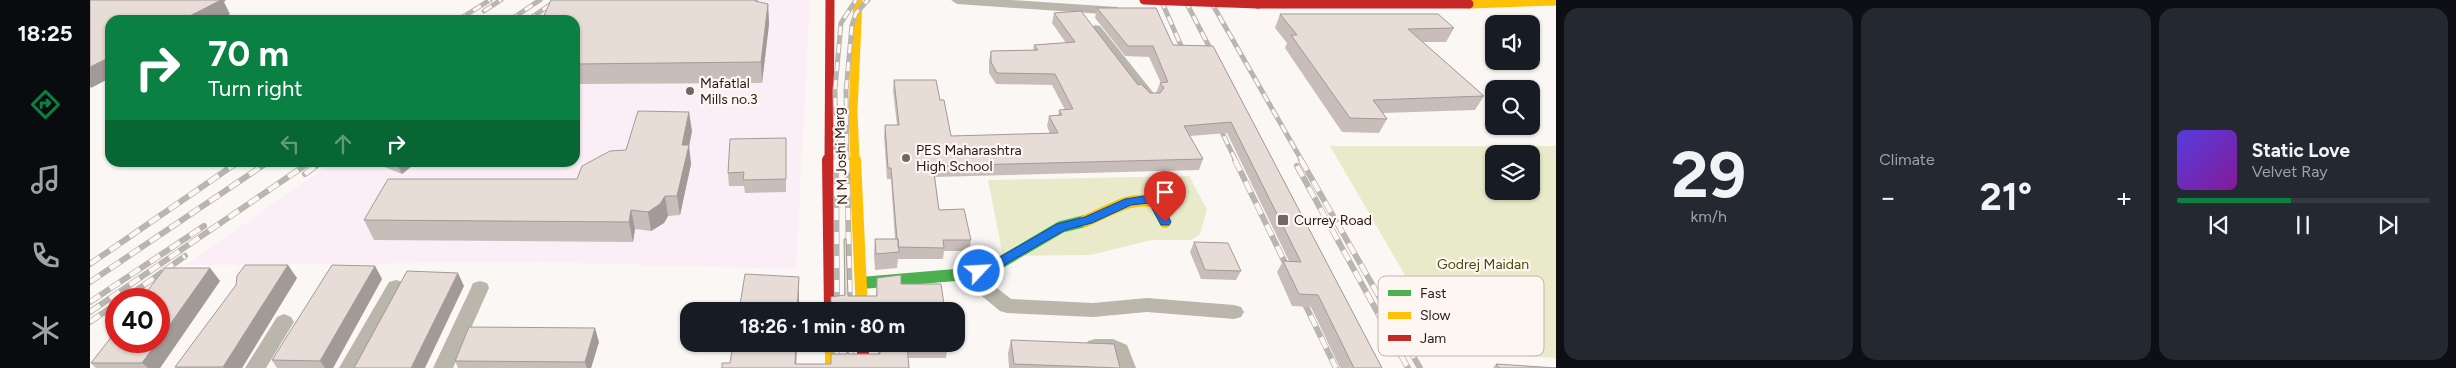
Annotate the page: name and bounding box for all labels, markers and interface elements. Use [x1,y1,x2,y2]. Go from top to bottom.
map controls [1485,15,1540,200]
button: sound [1485,15,1540,70]
text: 18:25 [18,20,72,47]
text: 70 m [208,33,289,75]
icon: right [125,35,190,100]
text: Turn right [208,75,303,102]
place label: Mafatlal Mills no.3 [700,75,758,108]
button: search [1485,80,1540,135]
marker: Mafatlal Mills no.3 [684,85,696,97]
icon: directions [28,87,63,122]
street label: N M Joshi Marg [831,107,851,205]
icon: left [276,130,304,158]
icon: ahead [329,130,357,158]
icon: right [382,130,410,158]
text: 29 [1671,135,1746,213]
text: Static Love [2252,139,2350,162]
place label: PES Maharashtra High School [916,142,1022,175]
button: layers [1485,145,1540,200]
text: Climate [1879,150,1935,169]
marker: PES Maharashtra High School [900,152,912,164]
icon: music [28,162,63,197]
text: Velvet Ray [2252,162,2328,181]
pin [1144,171,1186,222]
text: 21° [1980,174,2032,220]
icon: arrive [1151,178,1179,206]
text: − [1879,180,1897,214]
text: + [2115,180,2133,214]
text: km/h [1690,207,1727,226]
icon: previous [2205,211,2233,239]
icon: pause [2289,211,2317,239]
icon: next [2374,211,2402,239]
place label: Currey Road [1294,212,1372,229]
marker: Currey Road [1276,213,1290,227]
icon: phone [28,238,63,273]
position arrow [952,244,1004,296]
park label: Godrej Maidan [1437,256,1529,273]
legend [1378,276,1544,356]
text: Fast [1420,285,1446,302]
speed limit sign: 40 [105,288,170,353]
text: Slow [1420,307,1451,324]
icon: climate [28,313,63,348]
text: 18:26 · 1 min · 80 m [740,315,905,338]
text: Jam [1420,330,1446,347]

